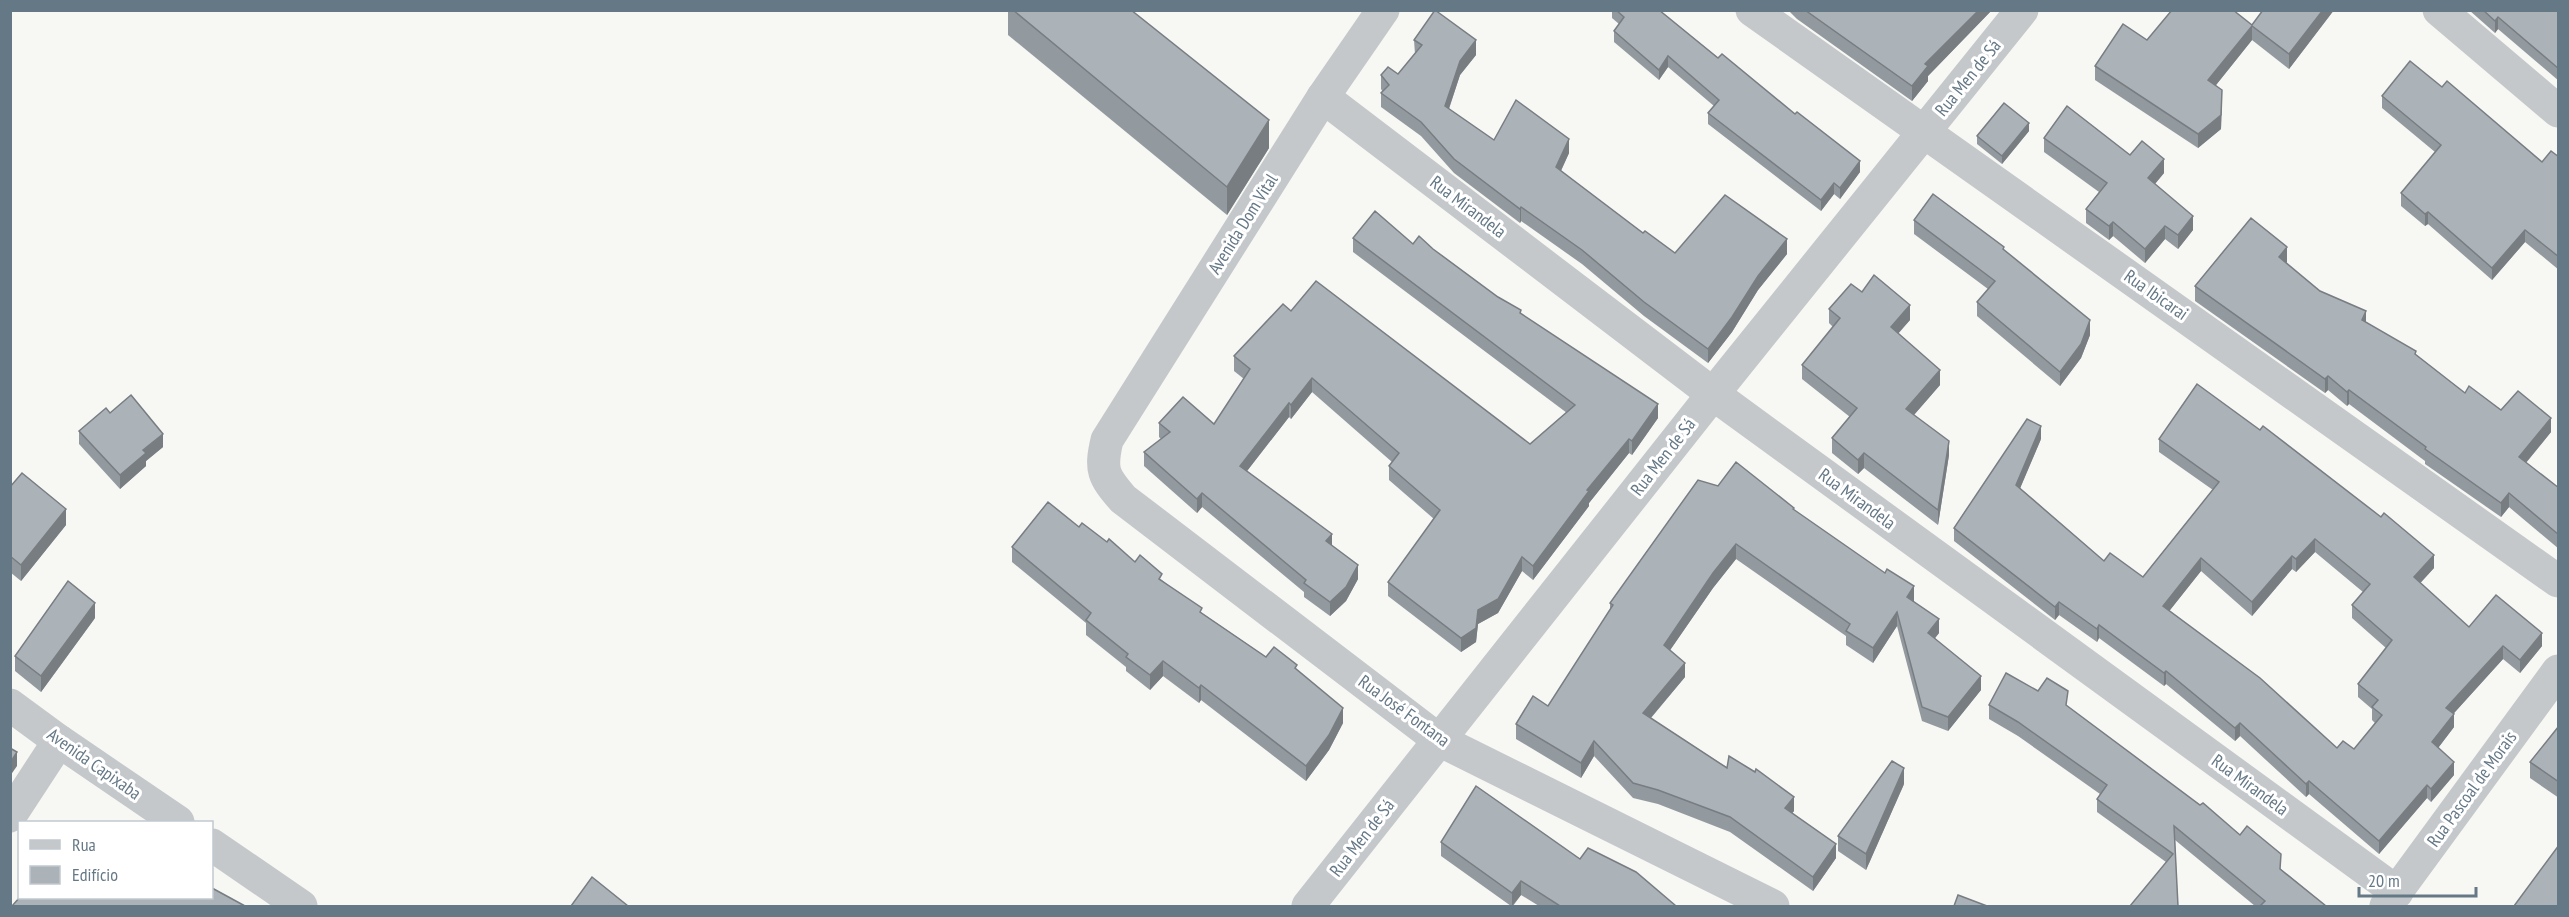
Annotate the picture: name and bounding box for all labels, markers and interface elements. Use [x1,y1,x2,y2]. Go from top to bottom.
street label: Rua Men de Sá [1930,35,2006,121]
street label: Avenida Dom Vital [1203,169,1283,278]
street label: Rua Mirandela [1426,170,1511,243]
street label: Rua Ibicarai [2120,264,2193,325]
street label: Rua Men de Sá [1625,413,1700,500]
street label: Rua Mirandela [1814,463,1900,534]
street label: Rua José Fontana [1354,670,1454,751]
street label: Avenida Capixaba [43,723,146,804]
street label: Rua Pascoal de Morais [2422,726,2521,851]
street label: Rua Mirandela [2207,749,2293,820]
street label: Rua Men de Sá [1324,794,1399,881]
legend [18,821,213,899]
text: Rua [72,833,96,856]
scale bar [2359,860,2476,898]
text: Edifício [72,863,118,886]
text: 20 m [2368,869,2400,892]

